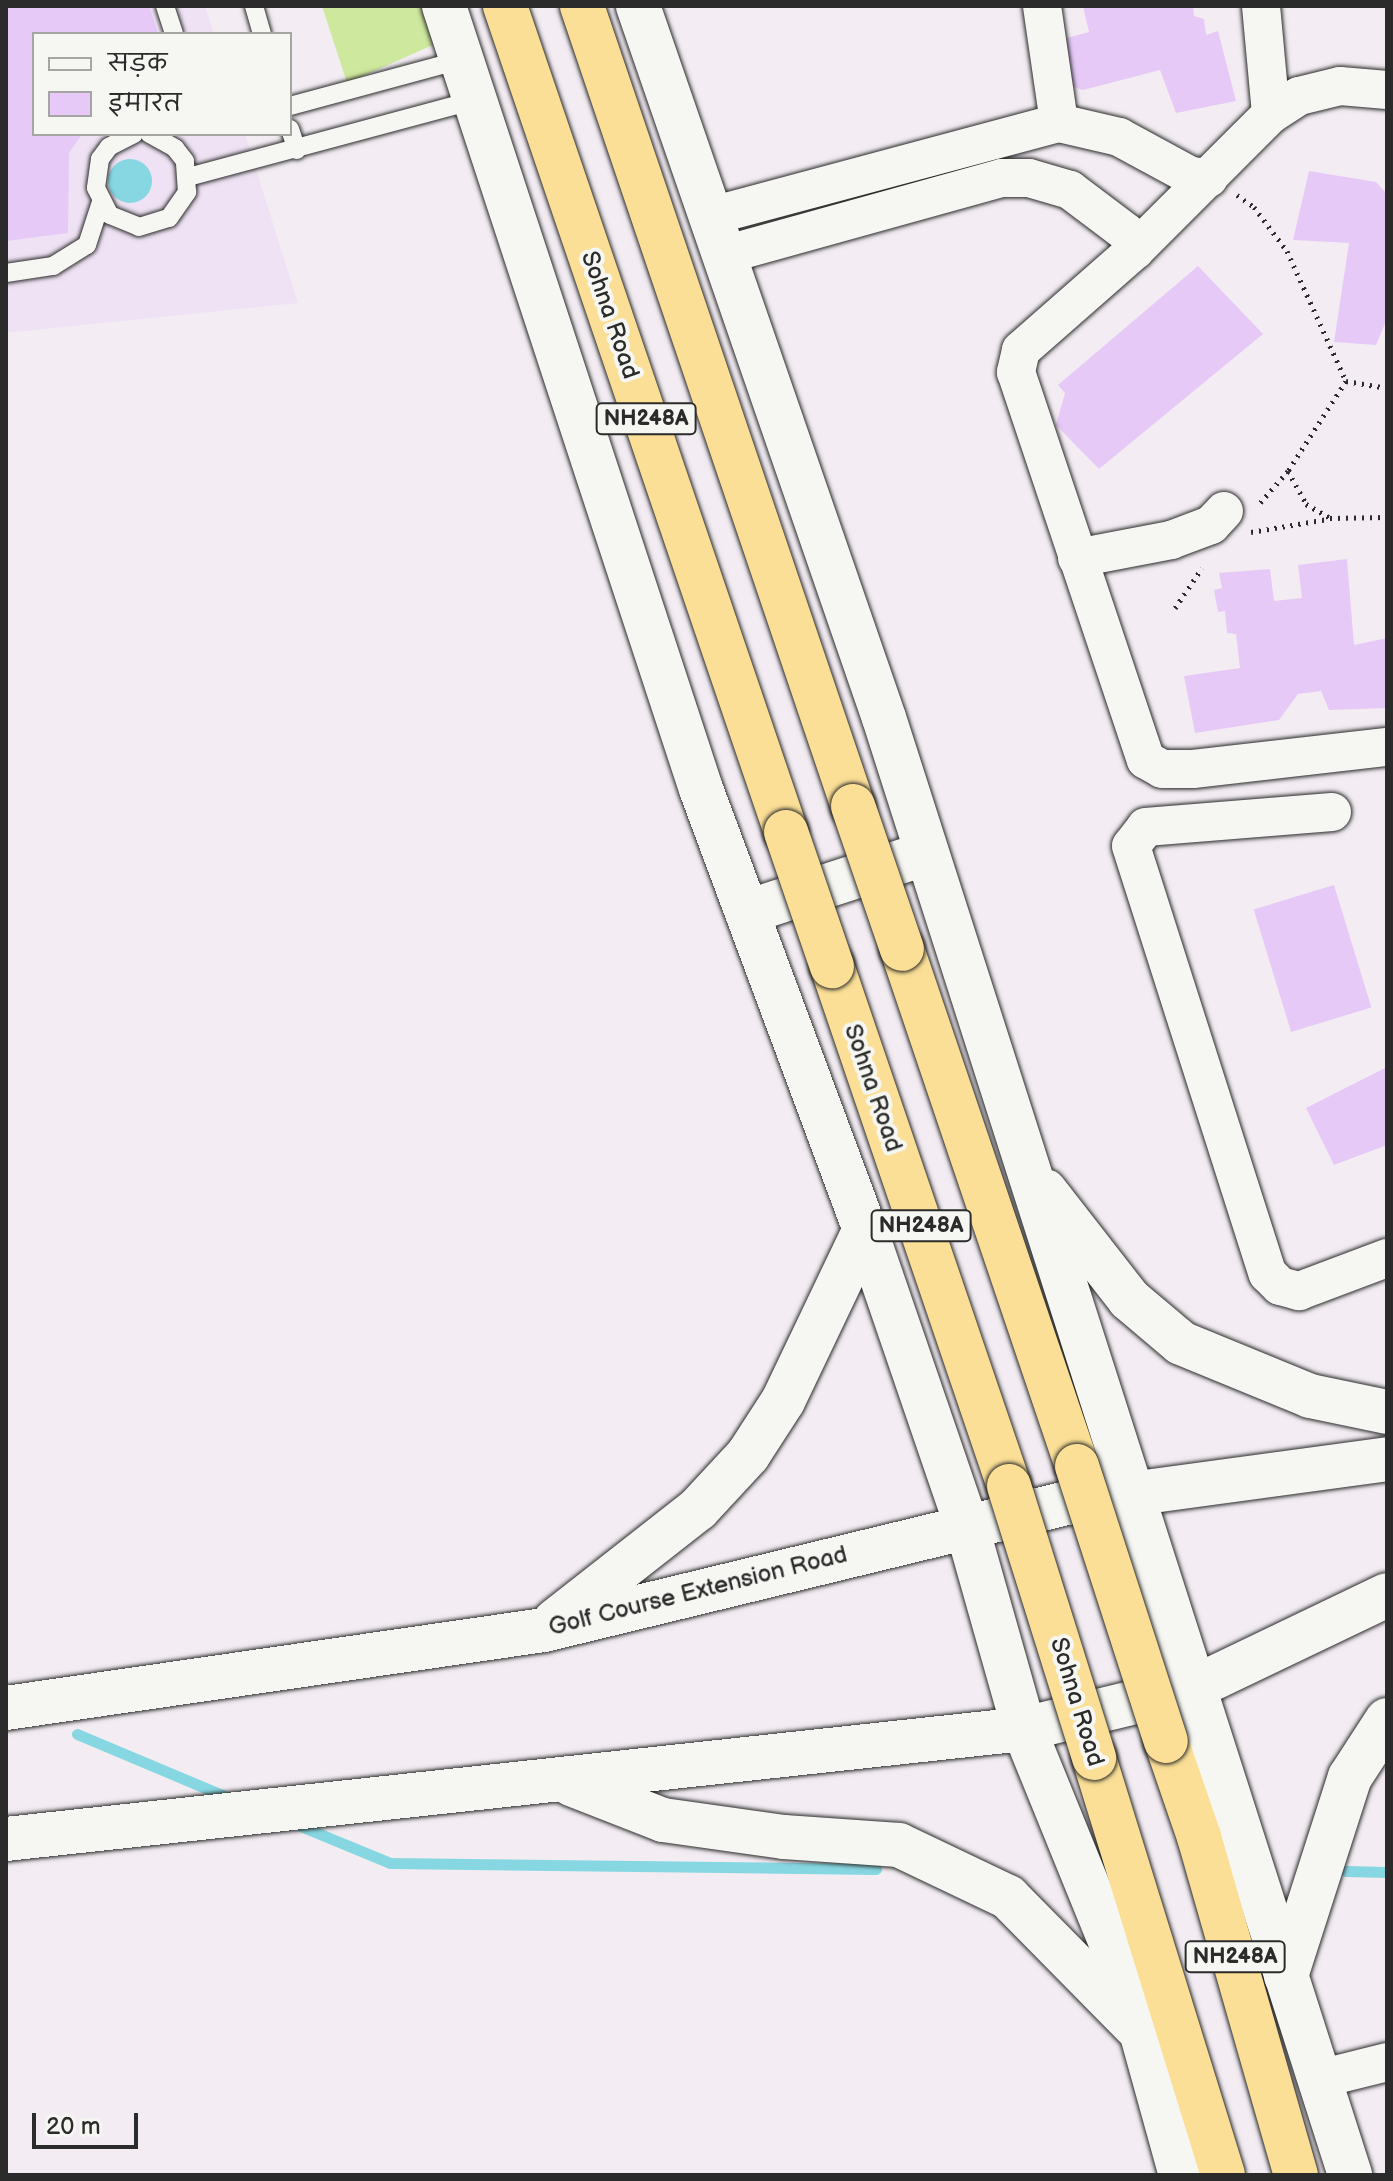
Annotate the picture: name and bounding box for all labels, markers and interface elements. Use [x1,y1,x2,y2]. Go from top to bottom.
legend [32,32,292,136]
text: सड़क [108,49,167,78]
text: इमारत [108,89,181,118]
street label: Sohna Road [575,247,645,383]
road number: NH248A [594,401,698,437]
street label: Sohna Road [838,1020,908,1156]
road number: NH248A [869,1208,973,1244]
street label: Golf Course Extension Road [546,1540,850,1642]
street label: Sohna Road [1044,1634,1110,1770]
road number: NH248A [1183,1939,1287,1975]
scale bar [36,2097,142,2147]
text: 20 m [46,2112,101,2141]

